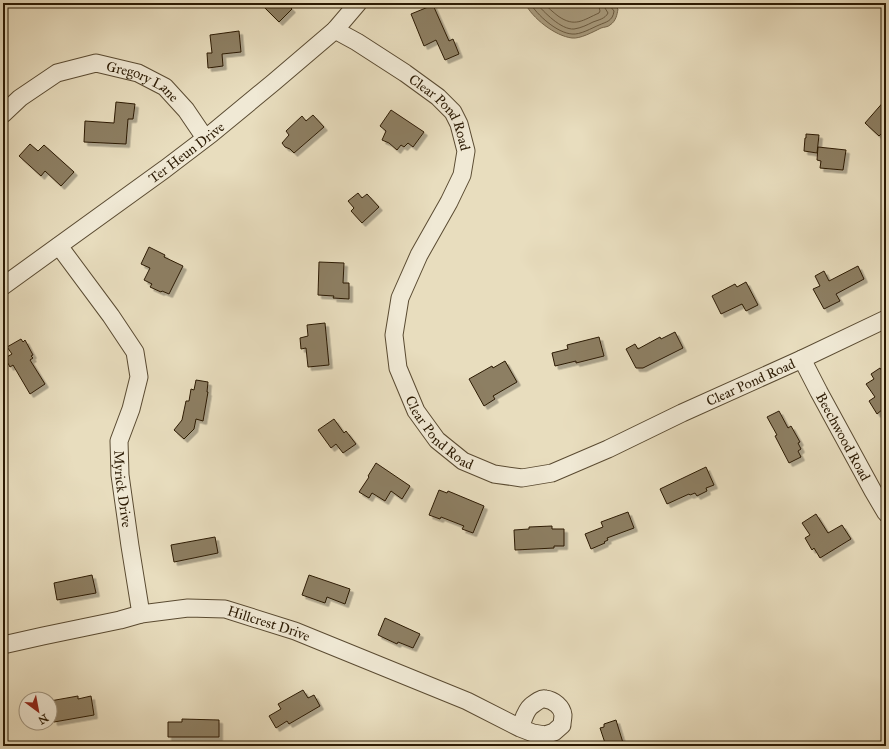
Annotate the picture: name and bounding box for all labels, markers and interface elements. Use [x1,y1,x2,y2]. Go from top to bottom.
street label: Gregory Lane [105,58,182,106]
street label: Clear Pond Road [405,71,474,153]
street label: Ter Heun Drive [146,118,228,187]
street label: Clear Pond Road [704,355,798,410]
street label: Beechwood Road [812,390,874,484]
street label: Clear Pond Road [402,393,476,473]
street label: Myrick Drive [110,450,135,529]
street label: Hillcrest Drive [225,602,313,645]
north arrow [18,691,58,731]
text: N [35,711,50,727]

